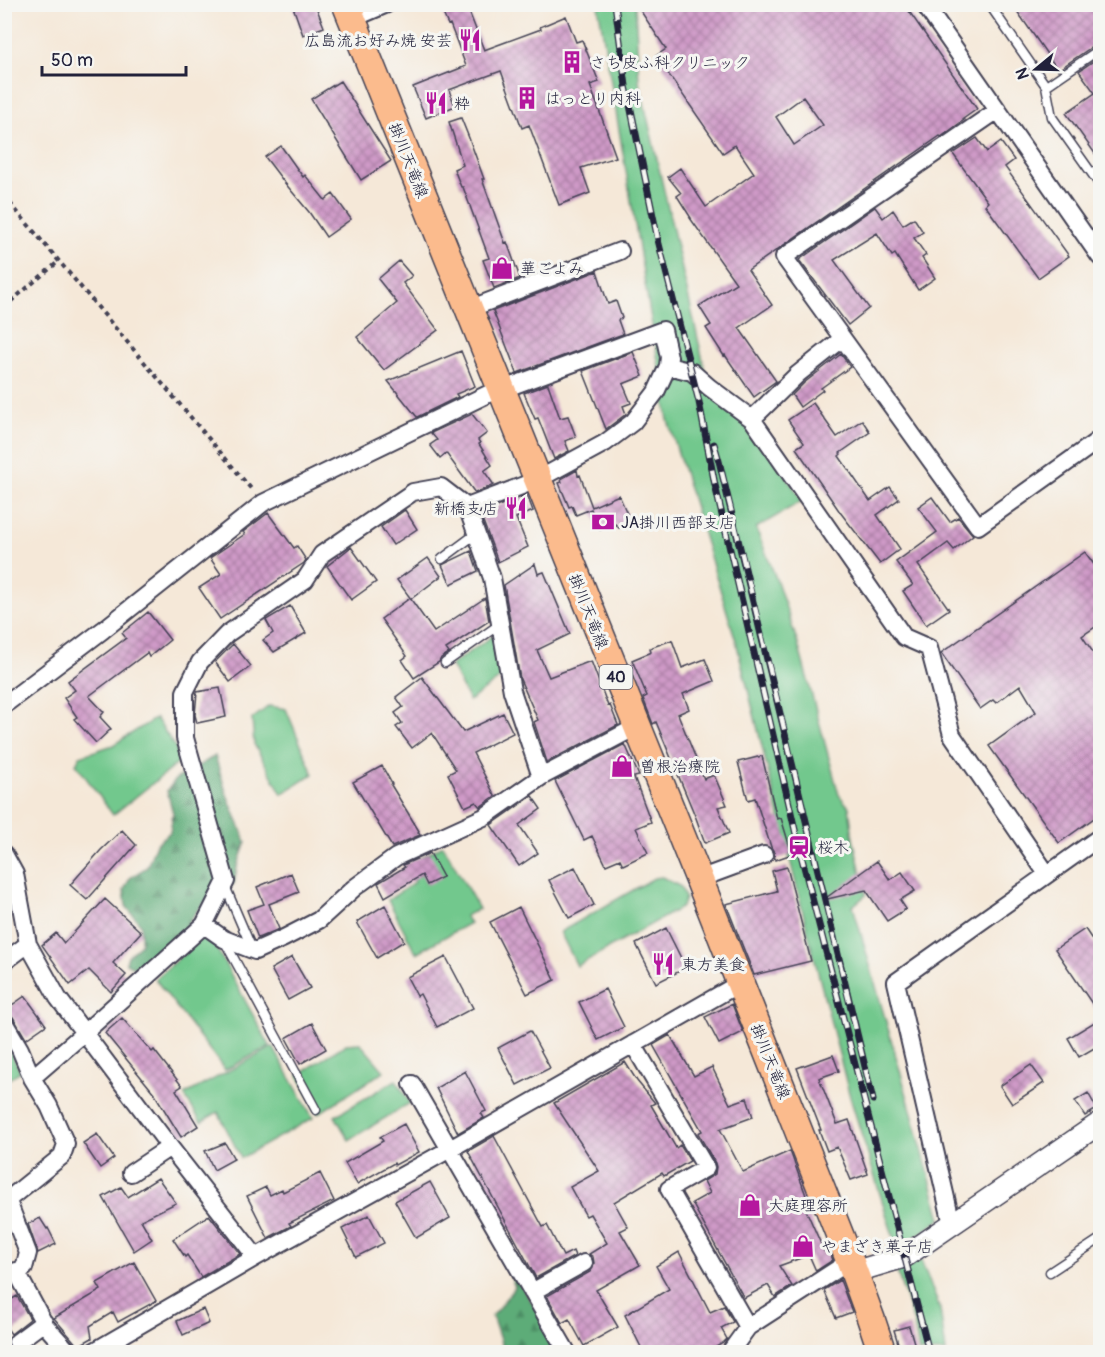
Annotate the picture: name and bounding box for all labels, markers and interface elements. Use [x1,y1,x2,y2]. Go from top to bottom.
restaurant icon: 広島流お好み焼 安芸 [457,27,483,53]
place label: 広島流お好み焼 安芸 [305,31,452,51]
scale bar [42,39,186,77]
north arrow [1006,39,1066,99]
text: 50 m [51,49,93,72]
building icon: さち皮ふ科クリニック [559,49,585,75]
place label: さち皮ふ科クリニック [590,53,750,73]
text: N [1011,65,1034,82]
building icon: はっとり内科 [514,85,540,111]
place label: はっとり内科 [545,89,641,109]
restaurant icon: 粋 [423,90,449,116]
place label: 粋 [454,94,470,114]
street label: 掛川天竜線 [384,120,432,201]
shop icon: 華ごよみ [489,255,515,281]
place label: 華ごよみ [520,259,584,279]
restaurant icon: 新橋支店 [503,495,529,521]
place label: 新橋支店 [434,499,498,519]
bank icon: JA掛川西部支店 [590,509,616,535]
place label: JA掛川西部支店 [621,513,735,533]
street label: 掛川天竜線 [564,571,612,652]
road number: 40 [600,665,632,689]
shop icon: 曽根治療院 [609,753,635,779]
place label: 曽根治療院 [640,757,720,777]
station icon: 桜木 [786,834,812,860]
place label: 桜木 [817,838,849,858]
restaurant icon: 東方美食 [650,951,676,977]
place label: 東方美食 [681,955,745,975]
street label: 掛川天竜線 [746,1021,794,1102]
shop icon: 大庭理容所 [737,1192,763,1218]
place label: 大庭理容所 [768,1196,848,1216]
shop icon: やまざき菓子店 [790,1233,816,1259]
place label: やまざき菓子店 [821,1237,933,1257]

